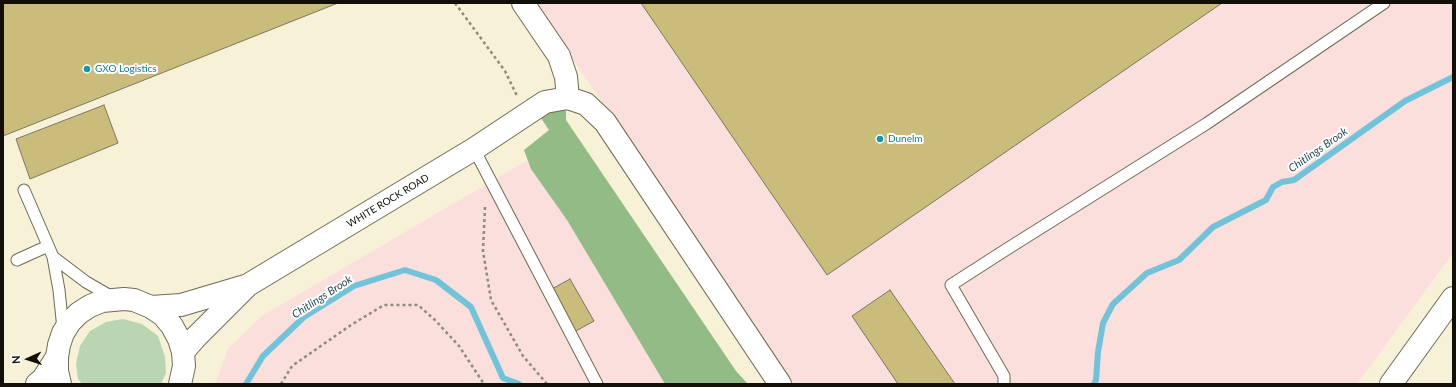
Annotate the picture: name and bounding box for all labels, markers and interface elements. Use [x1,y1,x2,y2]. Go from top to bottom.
place label: GXO Logistics [95,63,157,75]
marker: GXO Logistics [82,64,92,74]
water label: Chitlings Brook [1286,125,1350,175]
place label: Dunelm [888,133,923,145]
marker: Dunelm [875,134,885,144]
street label: WHITE ROCK ROAD [345,172,431,230]
water label: Chitlings Brook [289,273,355,321]
north arrow [8,339,48,379]
text: N [9,355,22,364]

